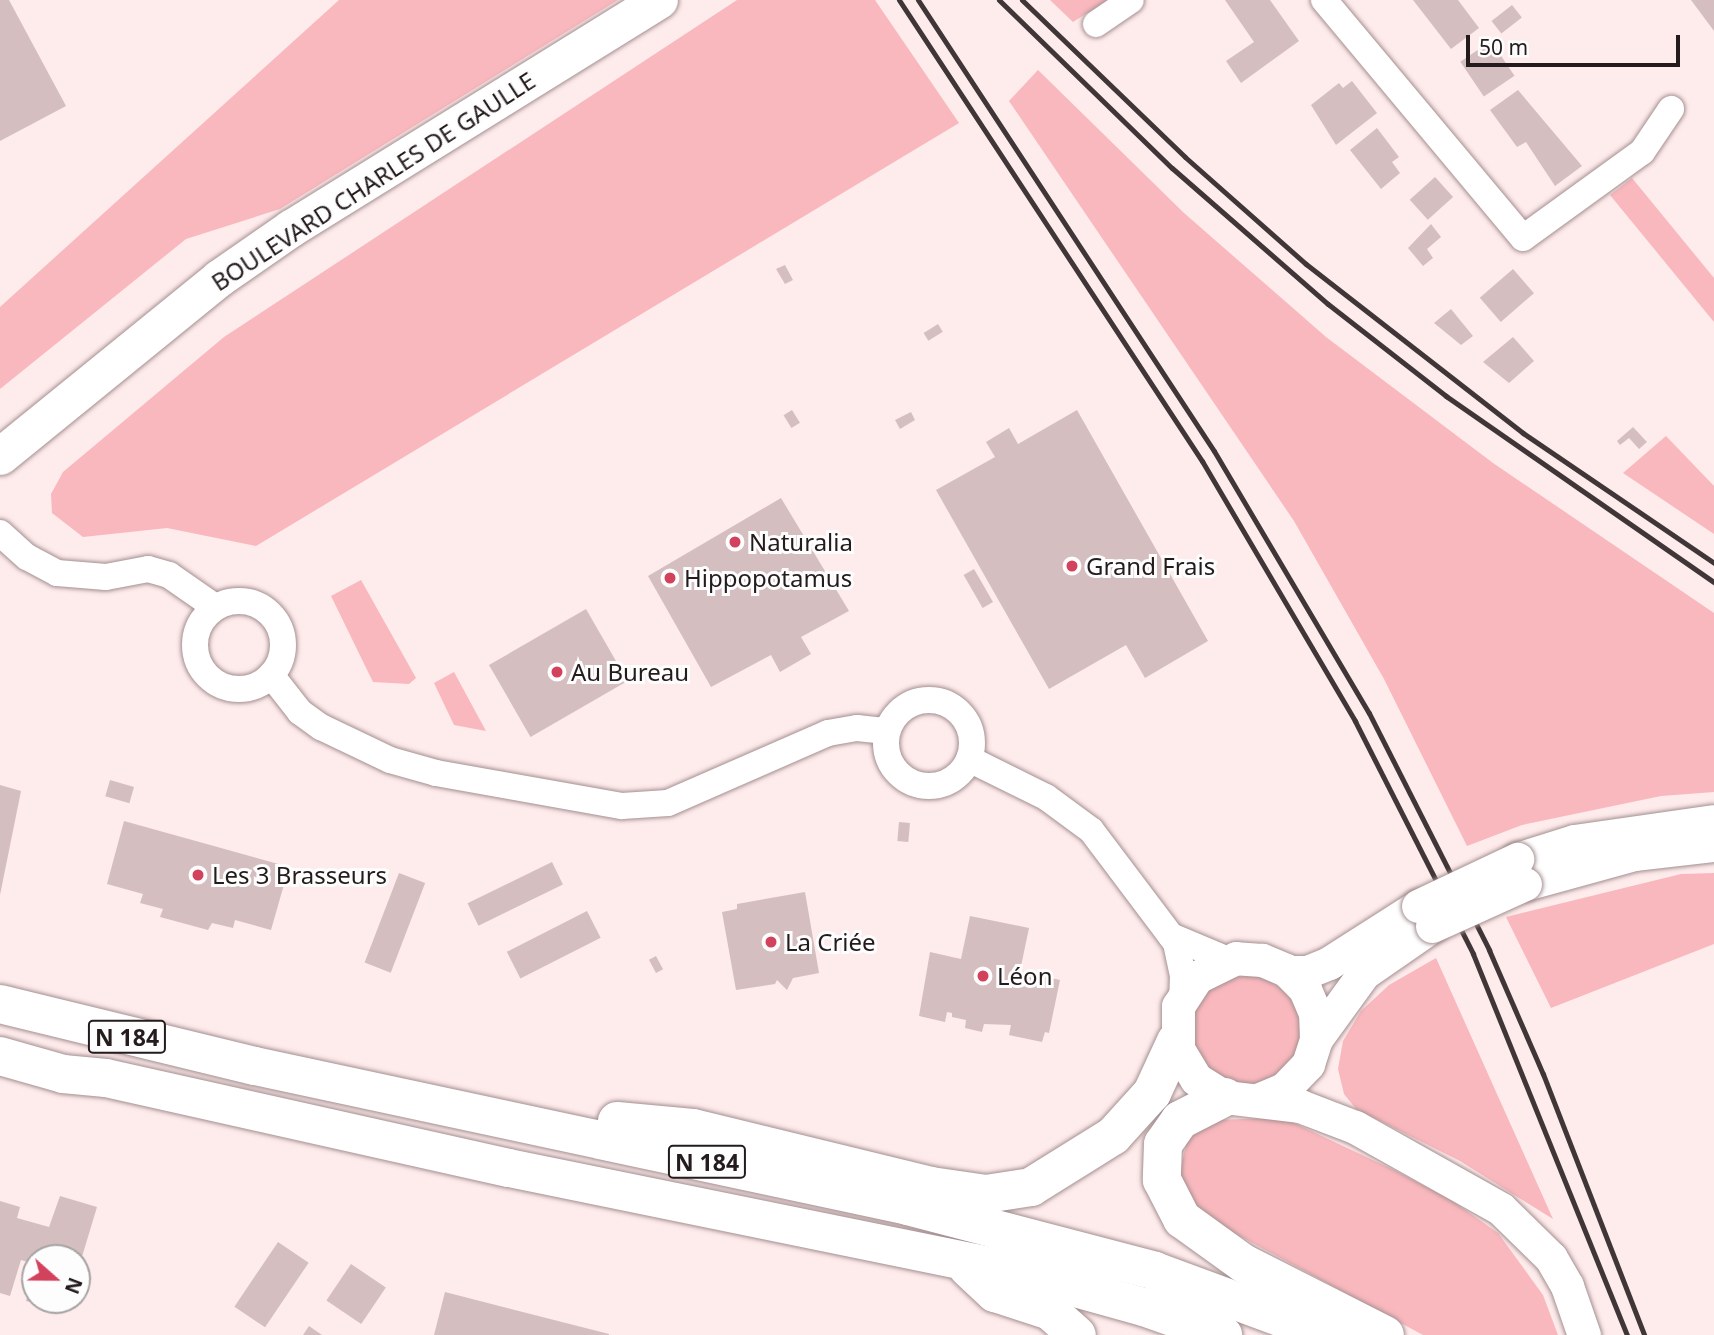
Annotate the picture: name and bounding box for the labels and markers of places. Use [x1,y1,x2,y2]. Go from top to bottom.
place label: Naturalia [749,528,853,556]
marker: Naturalia [727,534,743,550]
place label: Grand Frais [1086,552,1215,580]
marker: Grand Frais [1064,558,1080,574]
place label: Hippopotamus [684,564,852,592]
marker: Hippopotamus [662,570,678,586]
place label: Au Bureau [571,658,689,686]
marker: Au Bureau [549,664,565,680]
place label: Les 3 Brasseurs [212,861,387,889]
marker: Les 3 Brasseurs [190,867,206,883]
place label: La Criée [785,928,876,956]
marker: La Criée [763,934,779,950]
place label: Léon [997,962,1052,990]
marker: Léon [975,968,991,984]

